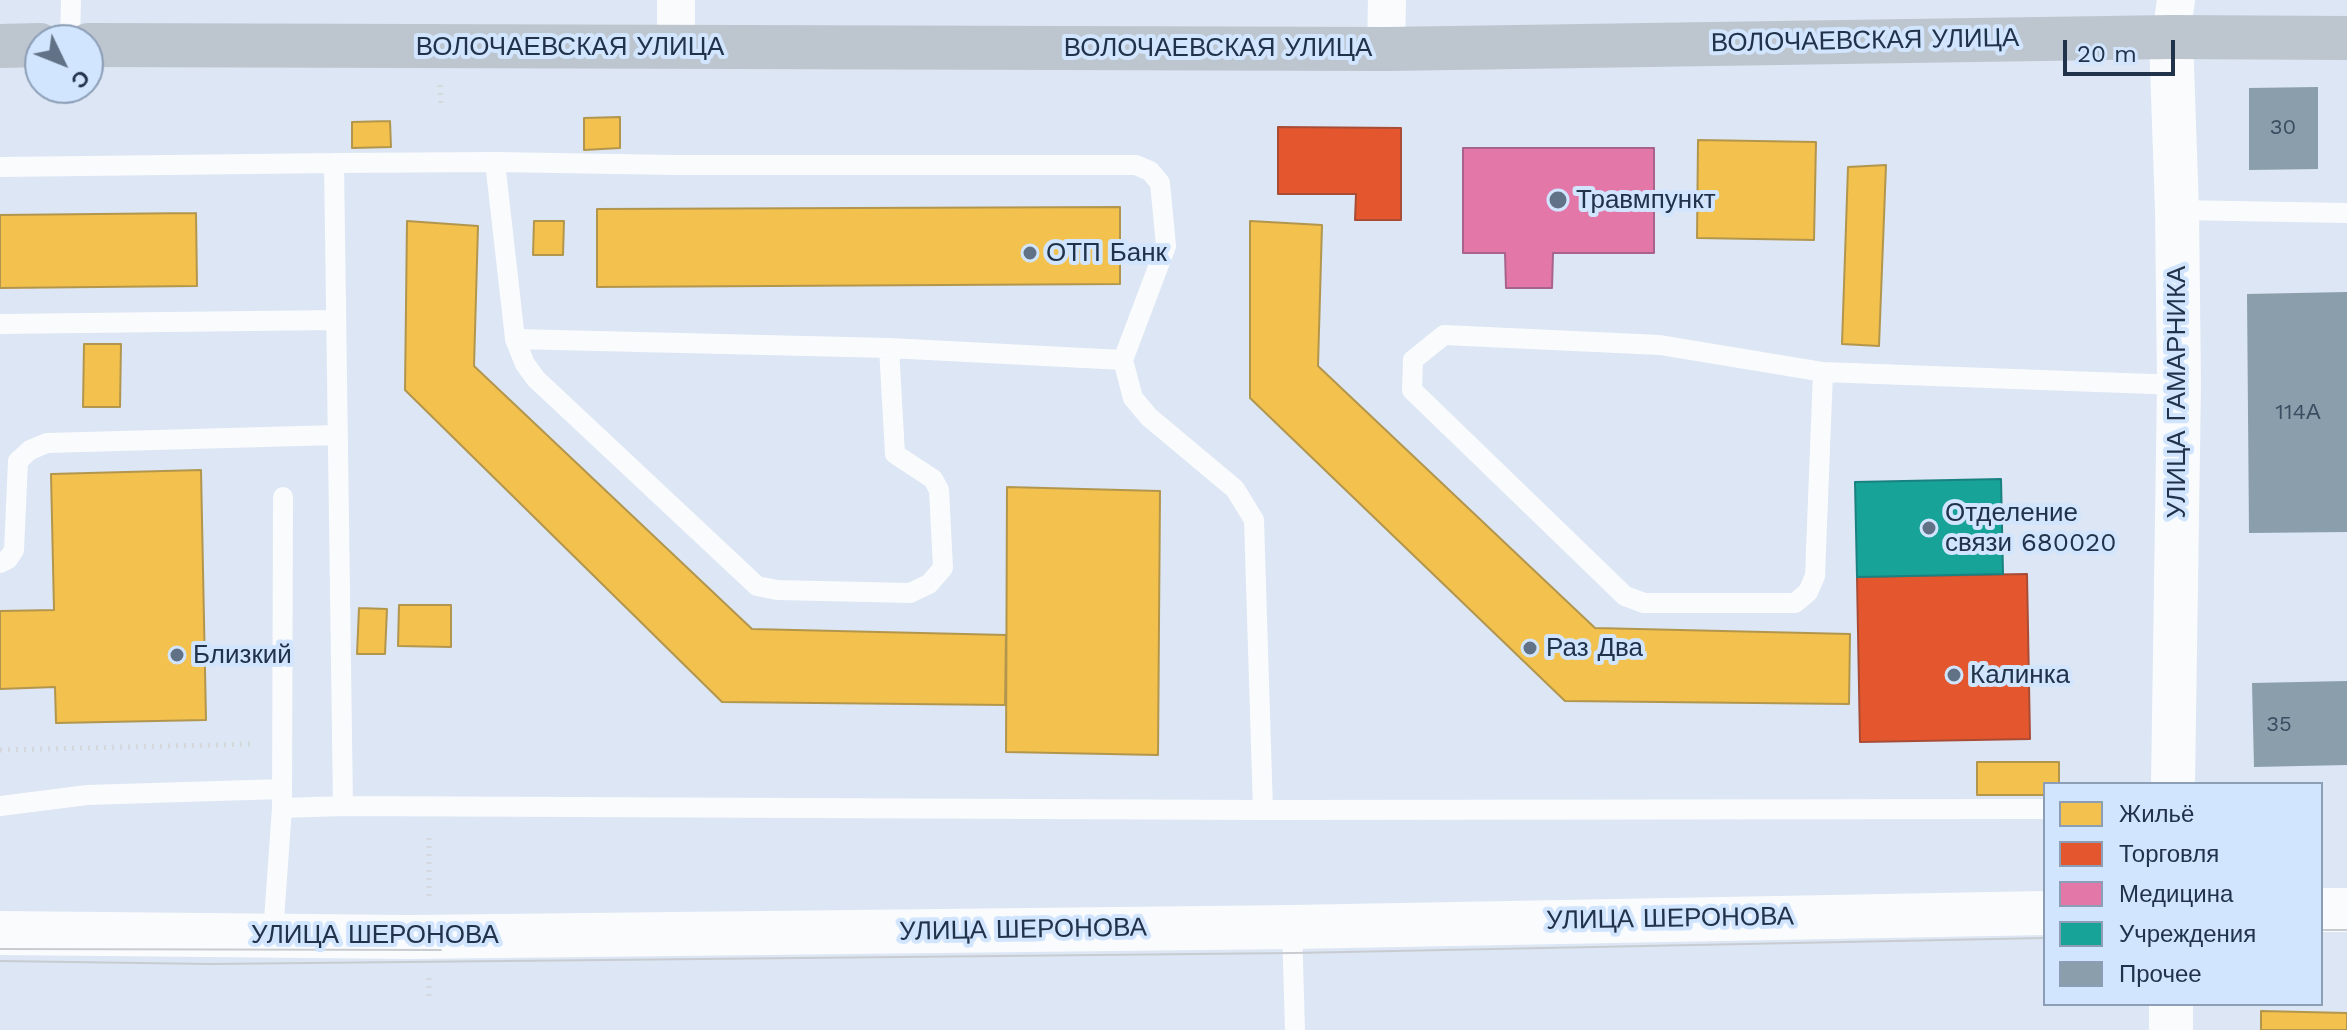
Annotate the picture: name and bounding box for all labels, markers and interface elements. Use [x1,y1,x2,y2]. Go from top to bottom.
street label: ВОЛОЧАЕВСКАЯ УЛИЦА [1711,23,2019,59]
north arrow [24,24,104,104]
scale bar [2067,24,2179,74]
street label: ВОЛОЧАЕВСКАЯ УЛИЦА [416,31,724,63]
street label: ВОЛОЧАЕВСКАЯ УЛИЦА [1064,32,1372,64]
text: 20 m [2077,40,2137,68]
text: С [66,65,95,94]
house number: 30 [2270,115,2296,141]
place label: Травмпункт [1576,184,1716,216]
marker: Травмпункт [1547,189,1569,211]
place label: ОТП Банк [1046,237,1167,269]
marker: ОТП Банк [1021,244,1039,262]
street label: УЛИЦА ГАМАРНИКА [2161,266,2193,518]
house number: 114А [2275,400,2321,426]
place label: Отделение связи 680020 [1945,497,2116,558]
marker: Отделение связи 680020 [1920,519,1938,537]
place label: Раз Два [1546,632,1643,664]
place label: Близкий [193,639,292,671]
marker: Раз Два [1521,639,1539,657]
marker: Близкий [168,646,186,664]
place label: Калинка [1970,659,2070,691]
marker: Калинка [1945,666,1963,684]
house number: 35 [2266,712,2292,738]
legend [2043,782,2323,1006]
text: Жильё [2119,800,2194,828]
text: Торговля [2119,840,2219,868]
text: Медицина [2119,880,2233,908]
street label: УЛИЦА ШЕРОНОВА [1546,901,1794,937]
street label: УЛИЦА ШЕРОНОВА [899,912,1147,948]
street label: УЛИЦА ШЕРОНОВА [251,919,499,951]
text: Учреждения [2119,920,2256,948]
text: Прочее [2119,960,2202,988]

